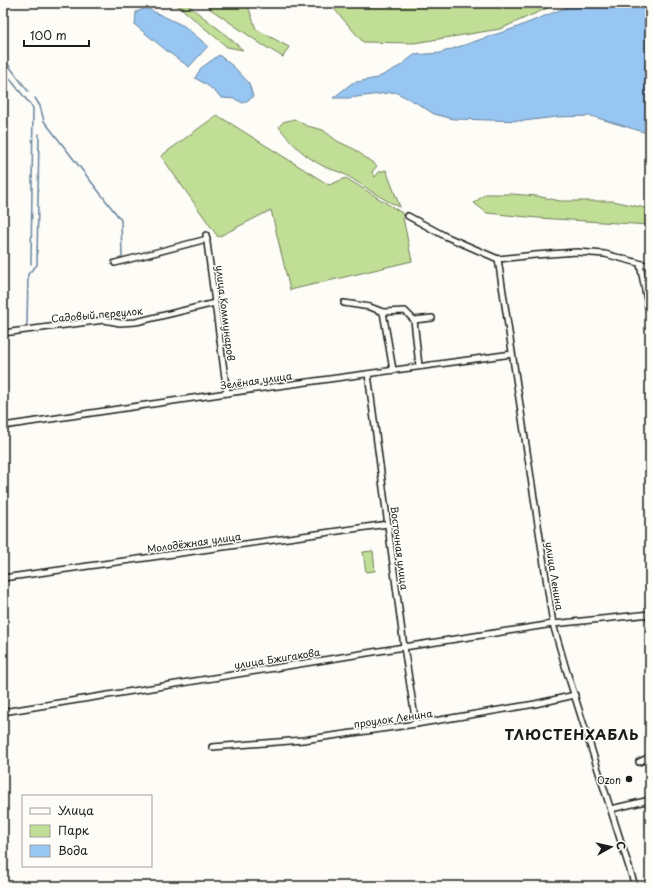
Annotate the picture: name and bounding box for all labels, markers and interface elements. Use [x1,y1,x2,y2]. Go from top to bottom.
scale bar [24,22,89,48]
text: 100 m [30,26,67,44]
street label: улица Коммунаров [212,264,239,362]
street label: Садовый переулок [50,303,144,326]
street label: Зелёная улица [219,367,294,392]
street label: Восточная улица [387,505,413,592]
street label: Молодёжная улица [146,528,243,556]
street label: улица Ленина [542,541,568,612]
street label: улица Бжигакова [233,644,322,672]
street label: проулок Ленина [353,705,434,732]
district label: ТЛЮСТЕНХАБЛЬ [505,724,639,745]
place label: Ozon [597,772,621,787]
marker: Ozon [624,774,634,784]
legend [22,795,152,867]
text: Улица [58,801,94,819]
text: Парк [58,821,90,839]
north arrow [591,827,631,867]
text: С [612,840,630,851]
text: Вода [58,841,88,859]

